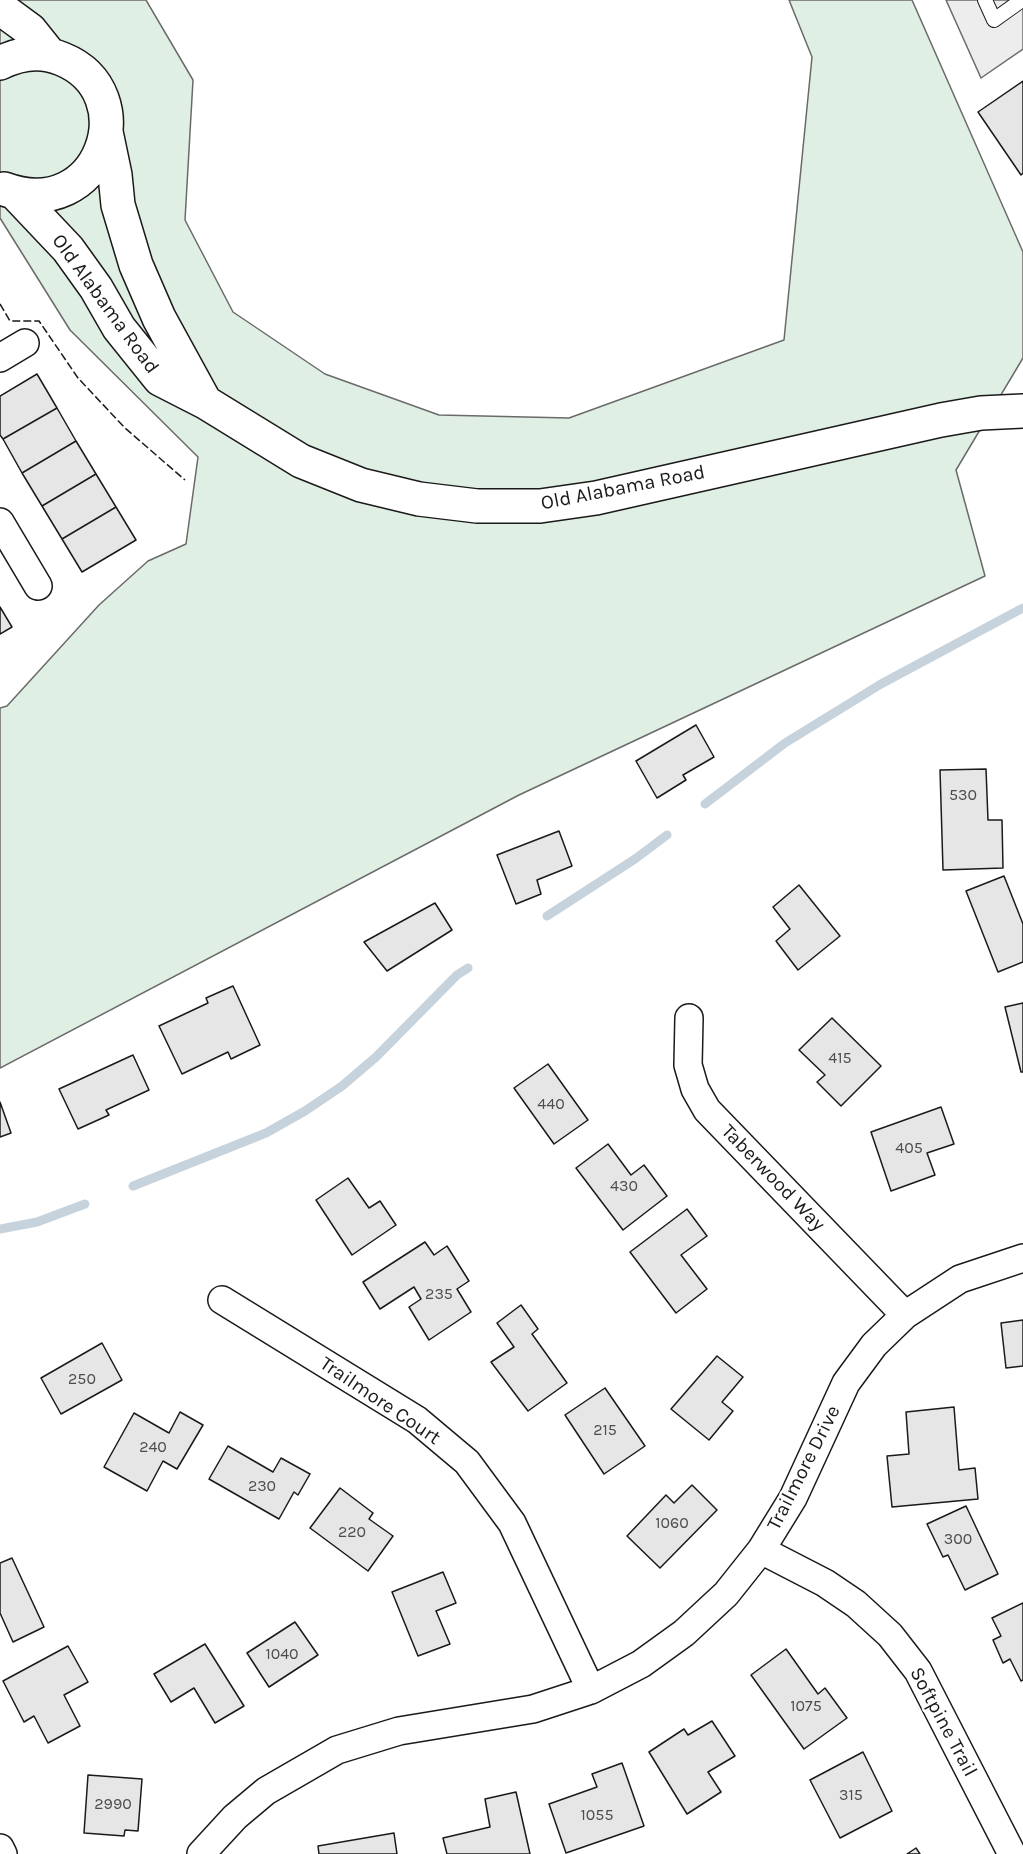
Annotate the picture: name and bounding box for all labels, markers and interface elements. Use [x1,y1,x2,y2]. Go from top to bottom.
street label: Old Alabama Road [46,230,164,378]
street label: Old Alabama Road [539,460,707,516]
house number: 530 [949,785,977,805]
house number: 415 [828,1048,852,1068]
house number: 440 [537,1094,565,1114]
street label: Taberwood Way [716,1120,830,1236]
house number: 405 [895,1138,923,1158]
house number: 430 [610,1176,638,1196]
house number: 235 [425,1284,453,1304]
street label: Trailmore Court [315,1352,445,1450]
house number: 250 [68,1369,96,1389]
street label: Trailmore Drive [762,1402,846,1534]
house number: 215 [593,1420,617,1440]
house number: 240 [139,1437,167,1457]
house number: 230 [248,1476,276,1496]
house number: 1060 [655,1513,689,1533]
house number: 220 [338,1522,366,1542]
house number: 300 [944,1529,972,1549]
house number: 1040 [265,1644,299,1664]
street label: Softpine Trail [904,1663,982,1781]
house number: 1075 [790,1696,822,1716]
house number: 315 [839,1785,863,1805]
house number: 2990 [94,1794,132,1814]
house number: 1055 [581,1805,613,1825]

